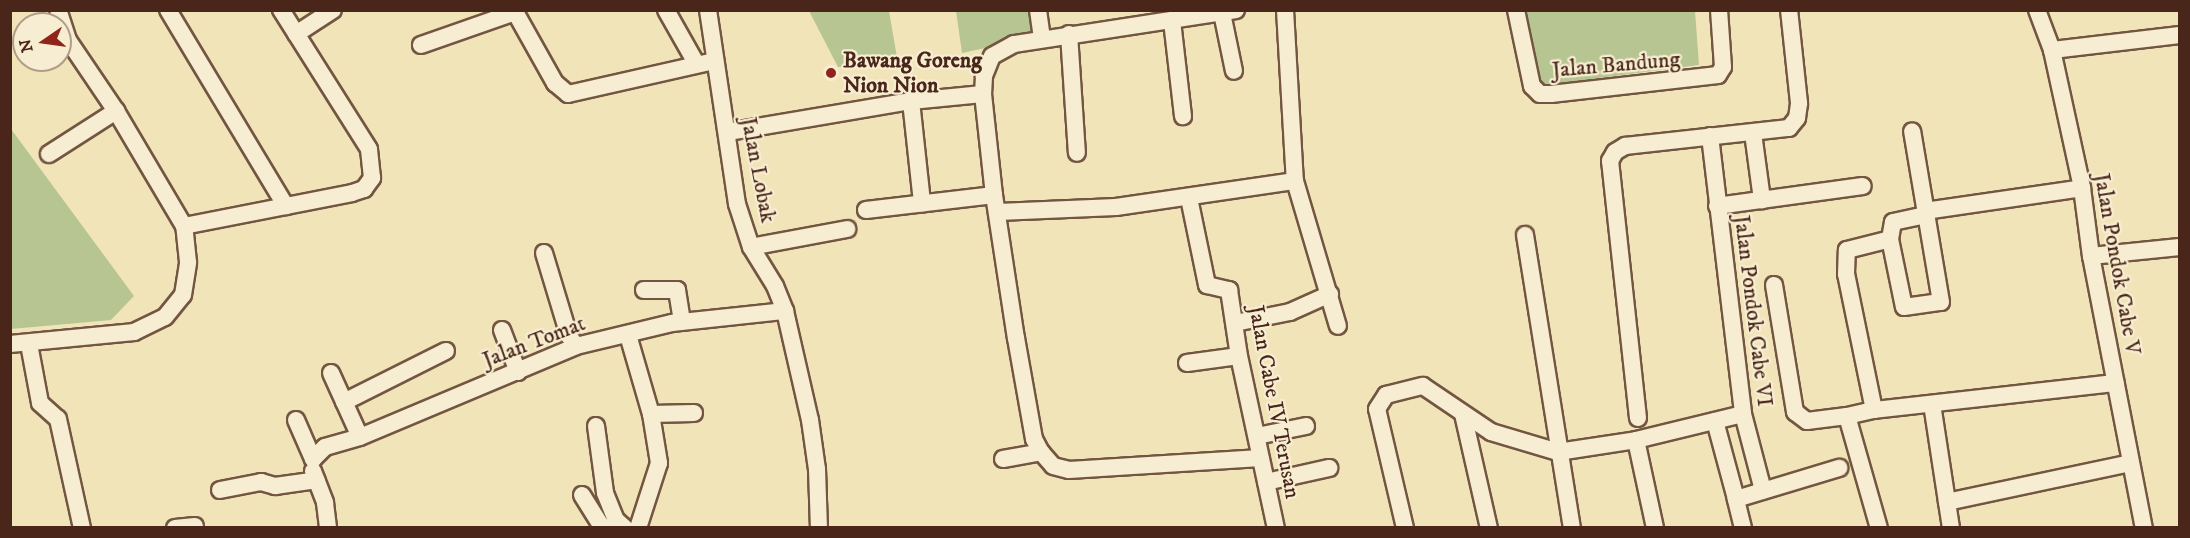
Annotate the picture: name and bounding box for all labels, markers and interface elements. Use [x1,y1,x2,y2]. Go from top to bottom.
north arrow [12,12,72,72]
text: N [15,37,38,54]
street label: Jalan Bandung [1551,46,1681,84]
place label: Bawang Goreng Nion Nion [843,47,982,98]
marker: Bawang Goreng Nion Nion [824,66,838,80]
street label: Jalan Lobak [735,115,781,225]
street label: Jalan Pondok Cabe V [2088,171,2146,357]
street label: Jalan Pondok Cabe VI [1728,214,1778,408]
street label: Jalan Cabe IV Terusan [1242,303,1306,501]
street label: Jalan Tomat [479,310,589,374]

